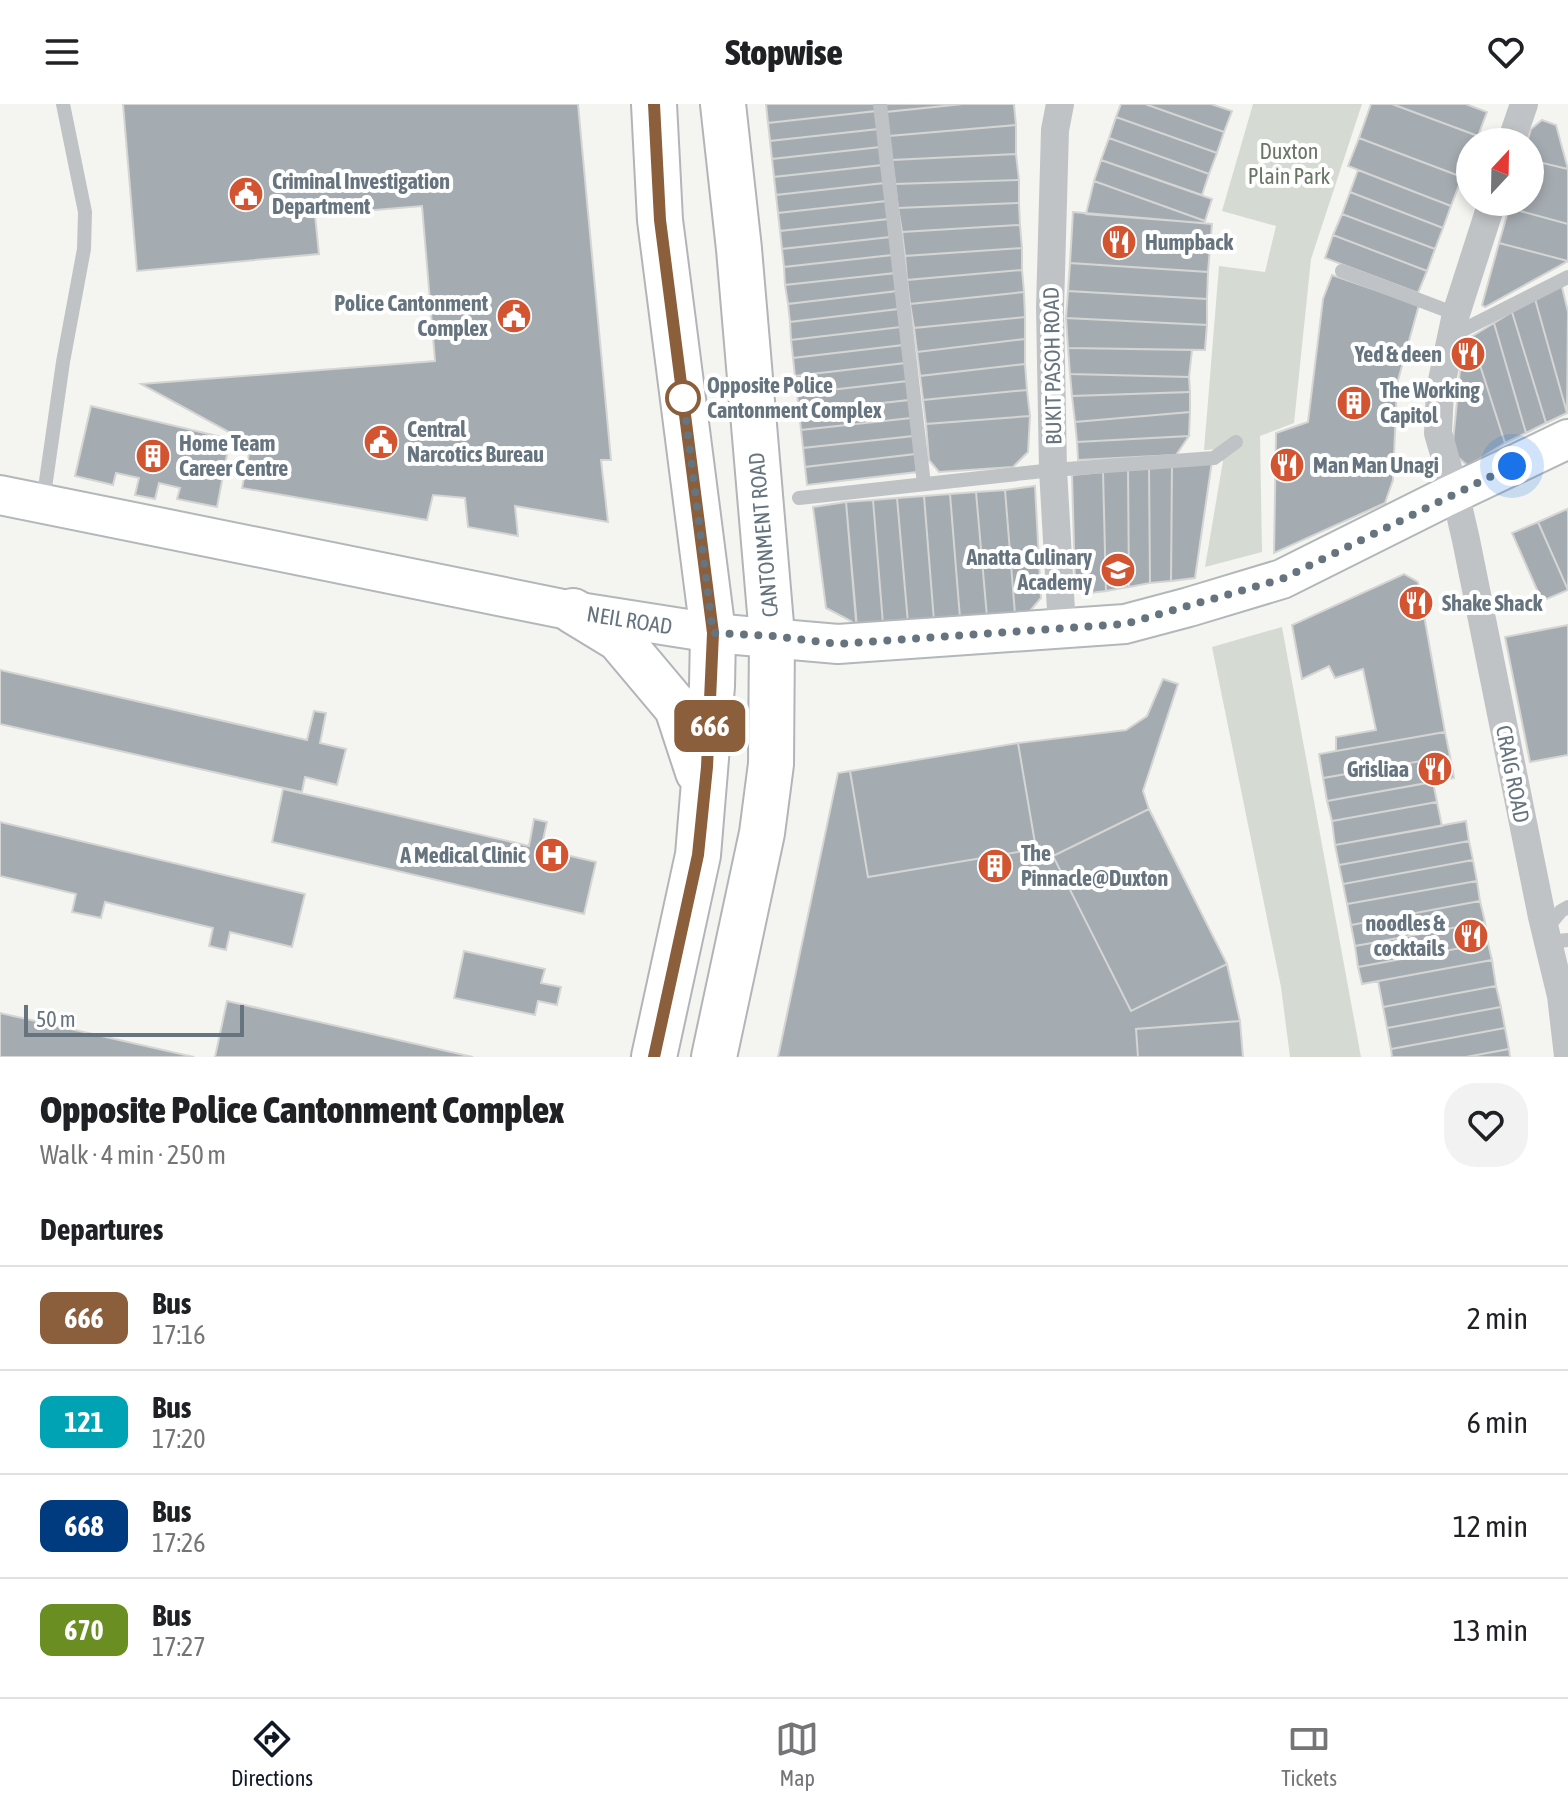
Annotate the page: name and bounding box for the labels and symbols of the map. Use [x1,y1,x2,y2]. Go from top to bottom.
north arrow [1456,128,1544,216]
park label: Duxton Plain Park [1248,138,1330,189]
place label: Criminal Investigation Department [272,168,450,219]
public building icon: Criminal Investigation Department [227,175,265,213]
restaurant icon: Humpback [1100,223,1138,261]
place label: Humpback [1145,229,1233,255]
street label: BUKIT PASOH ROAD [1038,287,1066,445]
place label: Police Cantonment Complex [334,290,489,341]
public building icon: Police Cantonment Complex [495,297,533,335]
restaurant icon: Yed & deen [1449,335,1487,373]
place label: Yed & deen [1354,341,1442,367]
place label: Opposite Police Cantonment Complex [707,372,882,423]
place label: The Working Capitol [1380,377,1480,428]
marker: Opposite Police Cantonment Complex [666,381,700,415]
building icon: The Working Capitol [1335,384,1373,422]
place label: Central Narcotics Bureau [407,416,544,467]
public building icon: Central Narcotics Bureau [362,423,400,461]
place label: Home Team Career Centre [179,430,288,481]
building icon: Home Team Career Centre [134,437,172,475]
restaurant icon: Man Man Unagi [1268,446,1306,484]
your location [1492,446,1532,486]
street label: CANTONMENT ROAD [743,452,783,618]
place label: Man Man Unagi [1313,452,1439,478]
place label: Anatta Culinary Academy [966,544,1092,595]
school or university icon: Anatta Culinary Academy [1099,551,1137,589]
restaurant icon: Shake Shack [1397,584,1435,622]
place label: Shake Shack [1442,590,1543,616]
street label: NEIL ROAD [585,600,674,639]
line badge: 666 [664,700,756,752]
street label: CRAIG ROAD [1491,723,1535,825]
restaurant icon: Grisliaa [1416,750,1454,788]
place label: Grisliaa [1347,756,1409,782]
hospital icon: A Medical Clinic [533,836,571,874]
place label: The Pinnacle@Duxton [1021,840,1168,891]
place label: A Medical Clinic [399,842,527,868]
building icon: The Pinnacle@Duxton [976,847,1014,885]
place label: noodles & cocktails [1365,910,1446,961]
restaurant icon: noodles & cocktails [1452,917,1490,955]
scale bar [24,1001,244,1037]

